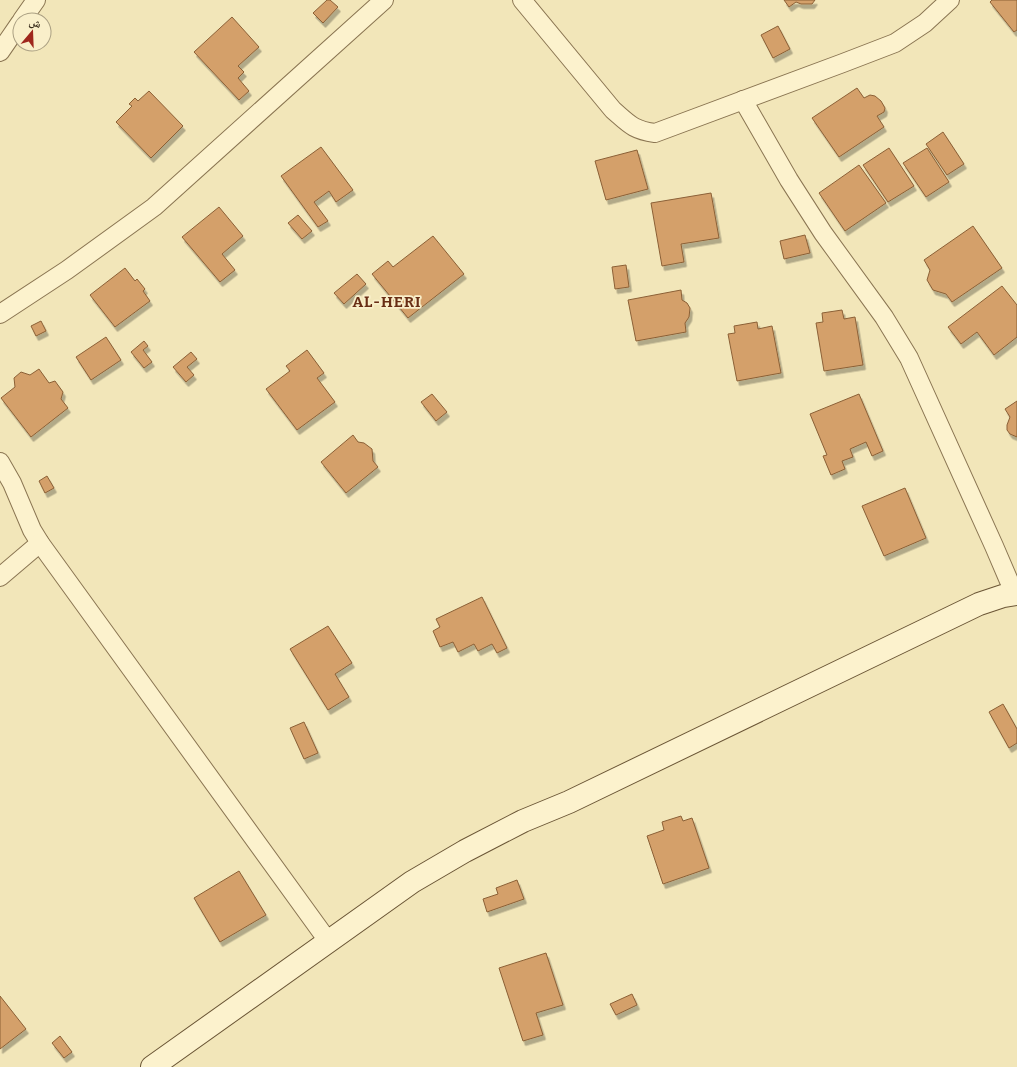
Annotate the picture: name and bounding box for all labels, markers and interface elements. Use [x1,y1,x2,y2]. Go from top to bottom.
north arrow [12,12,52,52]
text: ش [27,15,43,32]
district label: AL-HERI [353,293,421,311]

